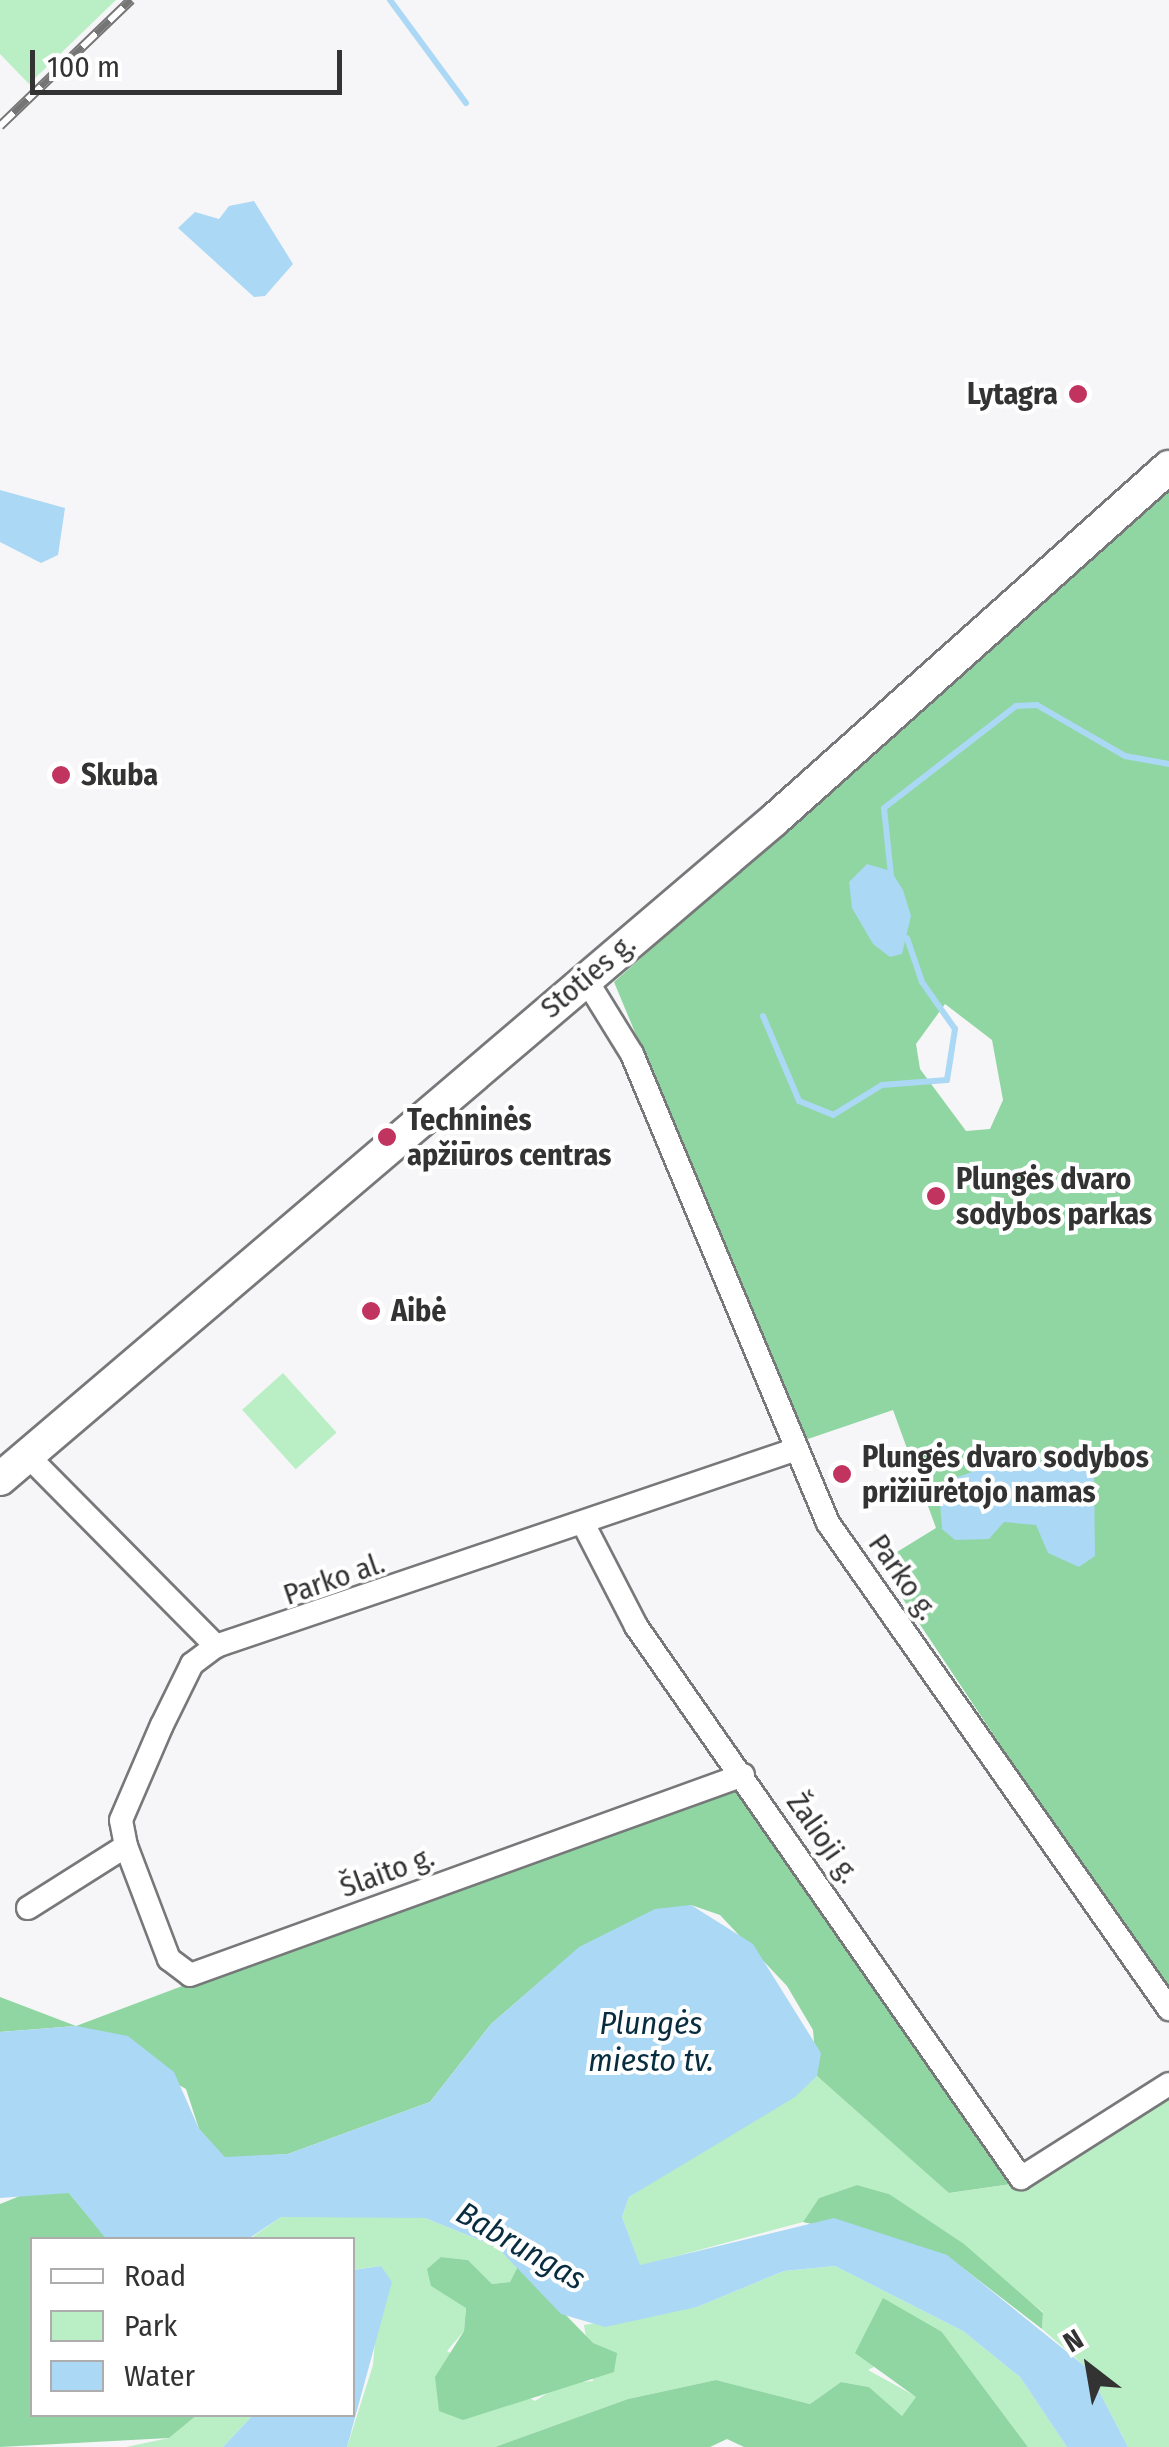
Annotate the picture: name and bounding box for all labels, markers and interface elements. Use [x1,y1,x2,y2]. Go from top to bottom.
scale bar [35,30,348,92]
text: 100 m [47,49,120,85]
place label: Lytagra [967,376,1058,412]
marker: Lytagra [1067,383,1089,405]
place label: Skuba [81,757,158,793]
marker: Skuba [50,764,72,786]
street label: Stoties g. [533,926,643,1026]
place label: Techninės apžiūros centras [407,1102,611,1172]
marker: Techninės apžiūros centras [376,1126,398,1148]
place label: Plungės dvaro sodybos parkas [956,1161,1152,1232]
marker: Plungės dvaro sodybos parkas [925,1185,947,1207]
place label: Aibė [391,1293,447,1329]
marker: Aibė [360,1300,382,1322]
place label: Plungės dvaro sodybos prižiūrėtojo namas [862,1439,1149,1510]
marker: Plungės dvaro sodybos prižiūrėtojo namas [831,1463,853,1485]
street label: Parko g. [861,1527,945,1627]
street label: Parko al. [279,1545,389,1613]
street label: Žalioji g. [779,1786,867,1890]
street label: Šlaito g. [335,1838,439,1906]
water label: Plungės miesto tv. [588,2005,714,2080]
water label: Babrungas [450,2194,592,2298]
legend [30,2237,355,2417]
text: Road [124,2258,186,2294]
text: Park [124,2308,177,2344]
north arrow [1039,2317,1139,2417]
text: N [1058,2322,1089,2359]
text: Water [124,2358,195,2394]

